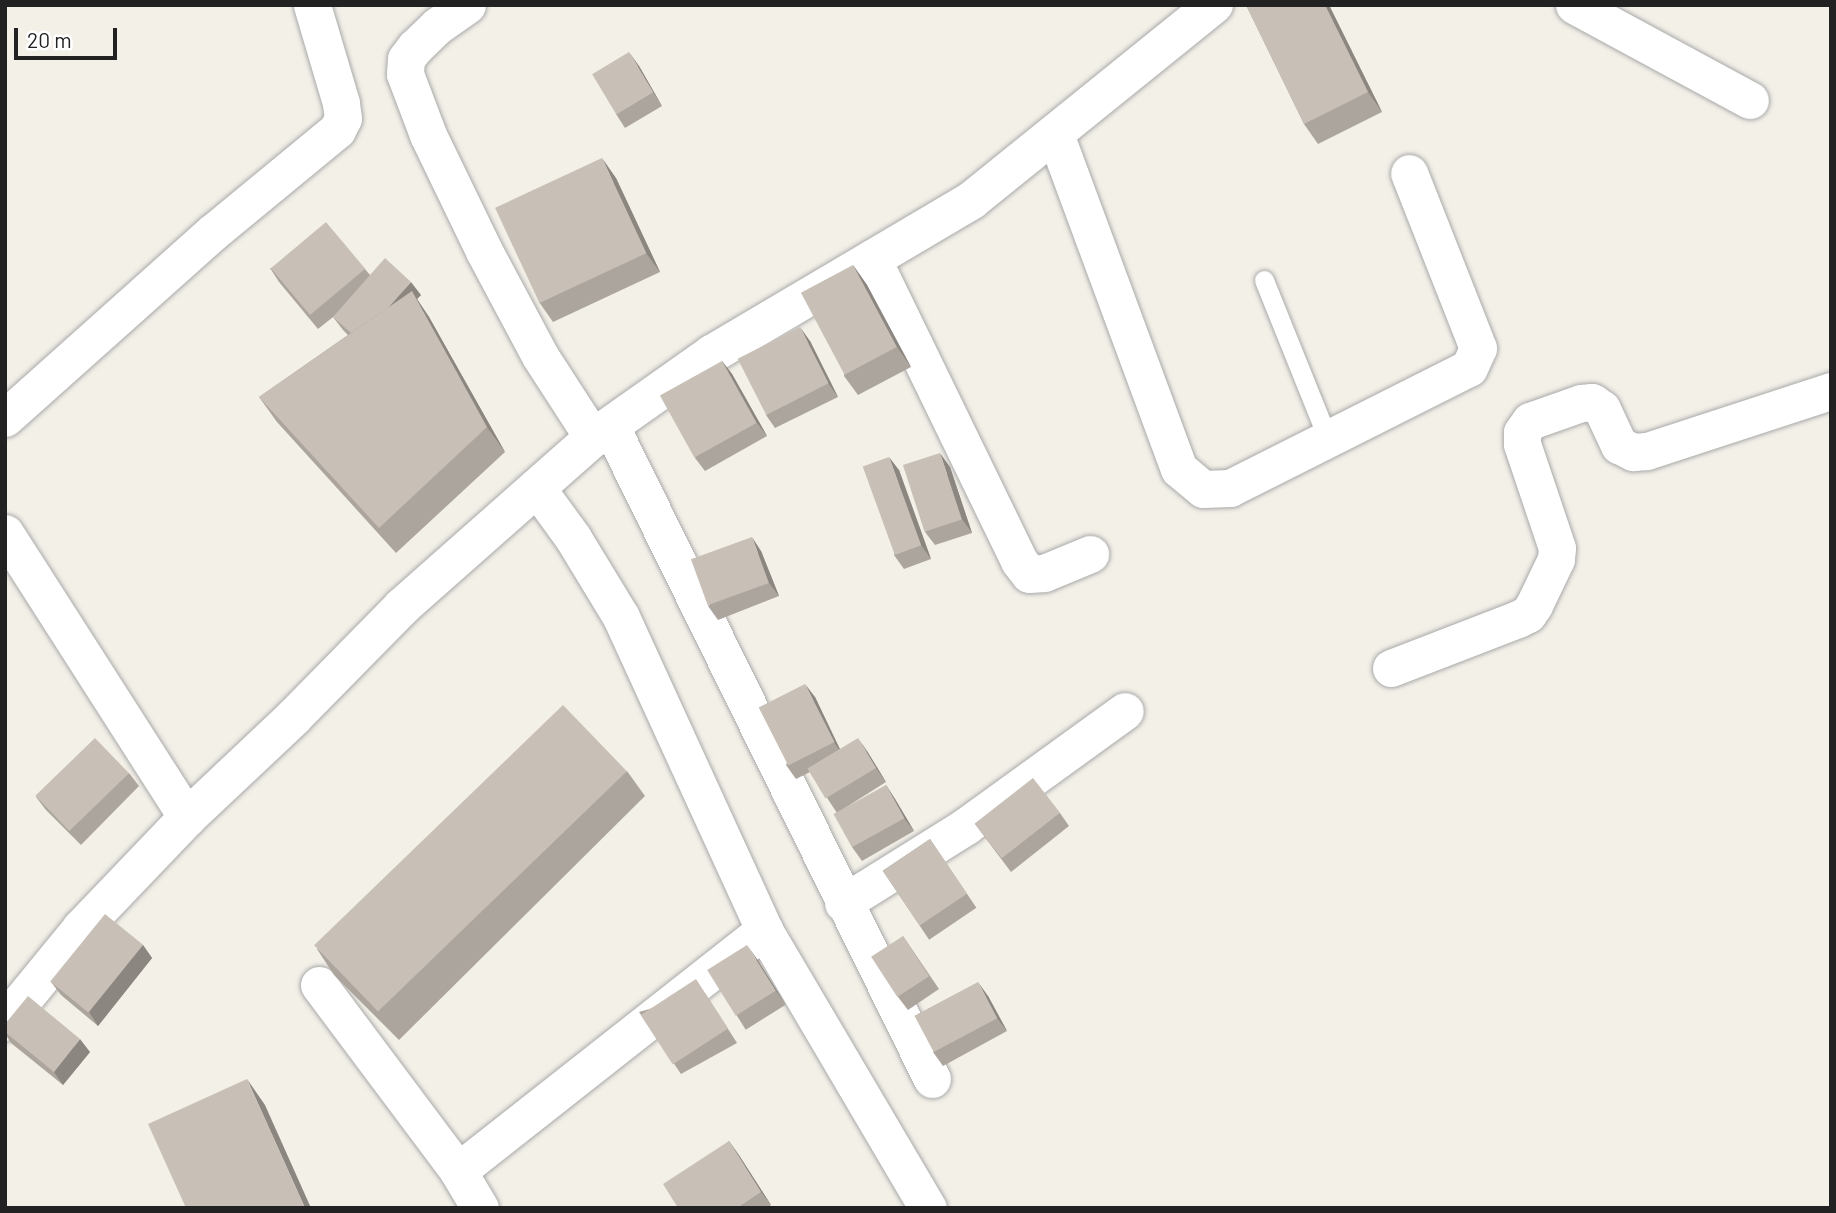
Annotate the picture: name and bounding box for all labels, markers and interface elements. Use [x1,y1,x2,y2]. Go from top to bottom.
scale bar [18,14,121,58]
text: 20 m [27,27,72,52]

